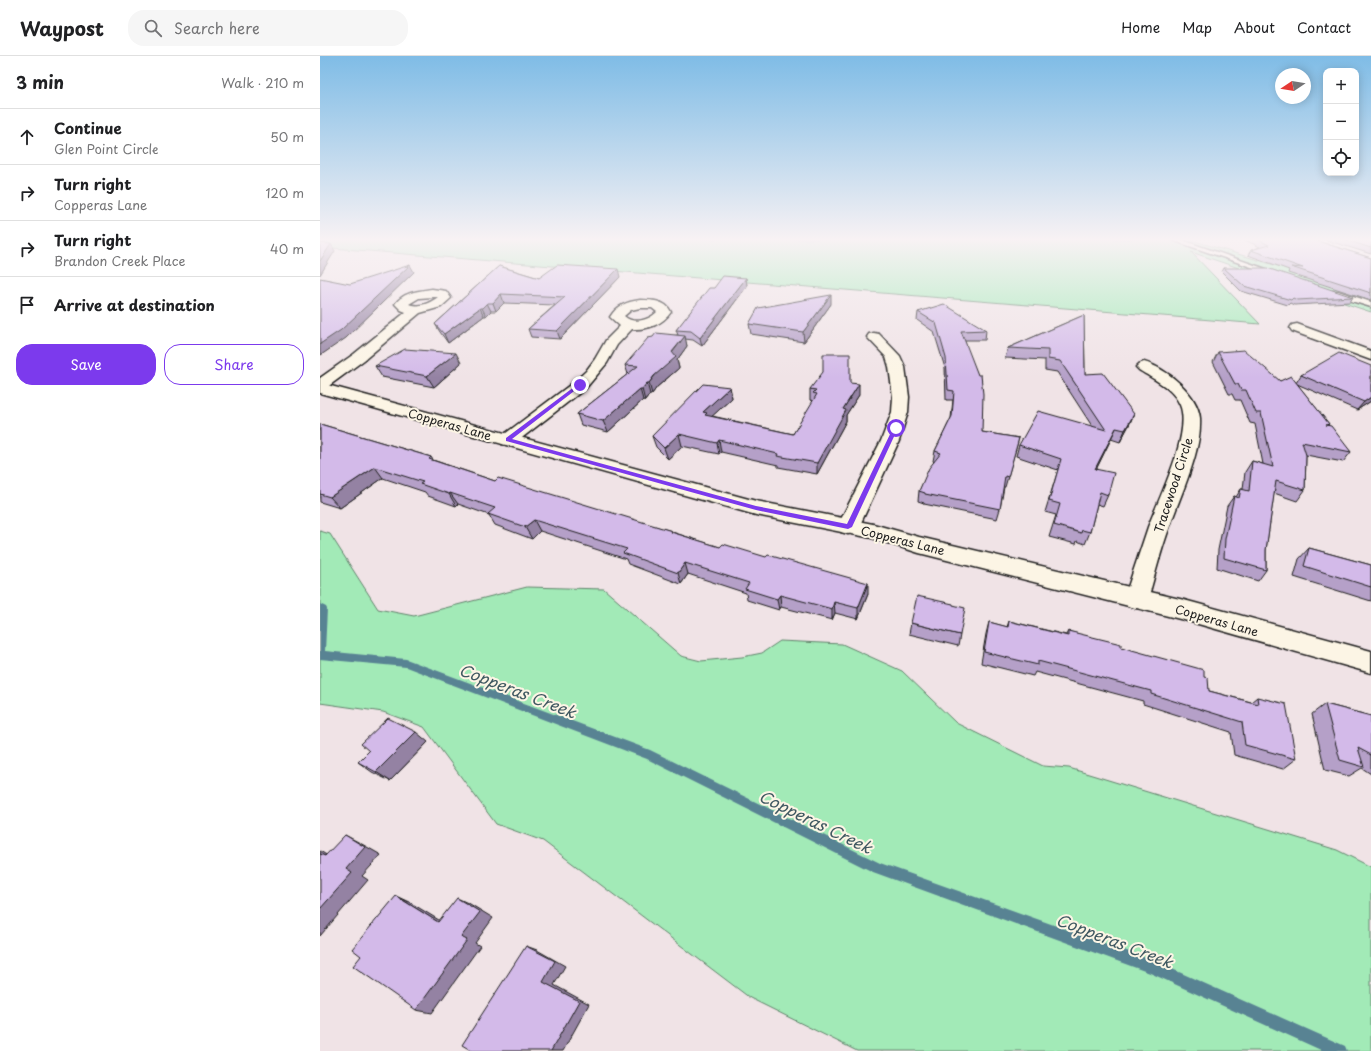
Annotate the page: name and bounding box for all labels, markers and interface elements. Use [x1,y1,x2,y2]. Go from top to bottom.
search box [128,10,408,46]
text: Waypost [20,14,104,42]
text: Search here [174,16,260,39]
icon: search [142,17,164,39]
text: Home [1121,17,1160,38]
text: Map [1182,17,1212,38]
text: About [1234,17,1275,38]
text: Contact [1297,17,1351,38]
north arrow [1275,68,1311,104]
map controls [1323,68,1359,176]
button: + [1323,68,1359,104]
text: 3 min [16,69,64,95]
text: Walk · 210 m [221,73,304,92]
button: − [1323,104,1359,140]
text: Continue [54,116,122,139]
icon: ahead [16,126,38,148]
text: 50 m [270,127,304,146]
text: Glen Point Circle [54,139,159,158]
button: locate [1323,140,1359,176]
text: Turn right [54,172,131,195]
icon: right [16,182,38,204]
text: 120 m [265,183,304,202]
text: Copperas Lane [54,195,147,214]
text: Turn right [54,228,131,251]
icon: right [16,238,38,260]
text: 40 m [270,239,304,258]
text: Brandon Creek Place [54,251,185,270]
text: Arrive at destination [54,293,215,316]
icon: arrive [16,294,38,316]
button: Save [16,344,156,385]
button: Share [164,344,304,385]
route end [571,376,589,394]
street label: Copperas Lane [406,403,494,445]
route start [887,419,905,437]
street label: Tracewood Circle [1149,435,1197,535]
street label: Copperas Lane [859,521,947,559]
street label: Copperas Lane [1173,599,1261,641]
water label: Copperas Creek [456,657,581,724]
water label: Copperas Creek [755,783,878,859]
water label: Copperas Creek [1053,907,1178,974]

